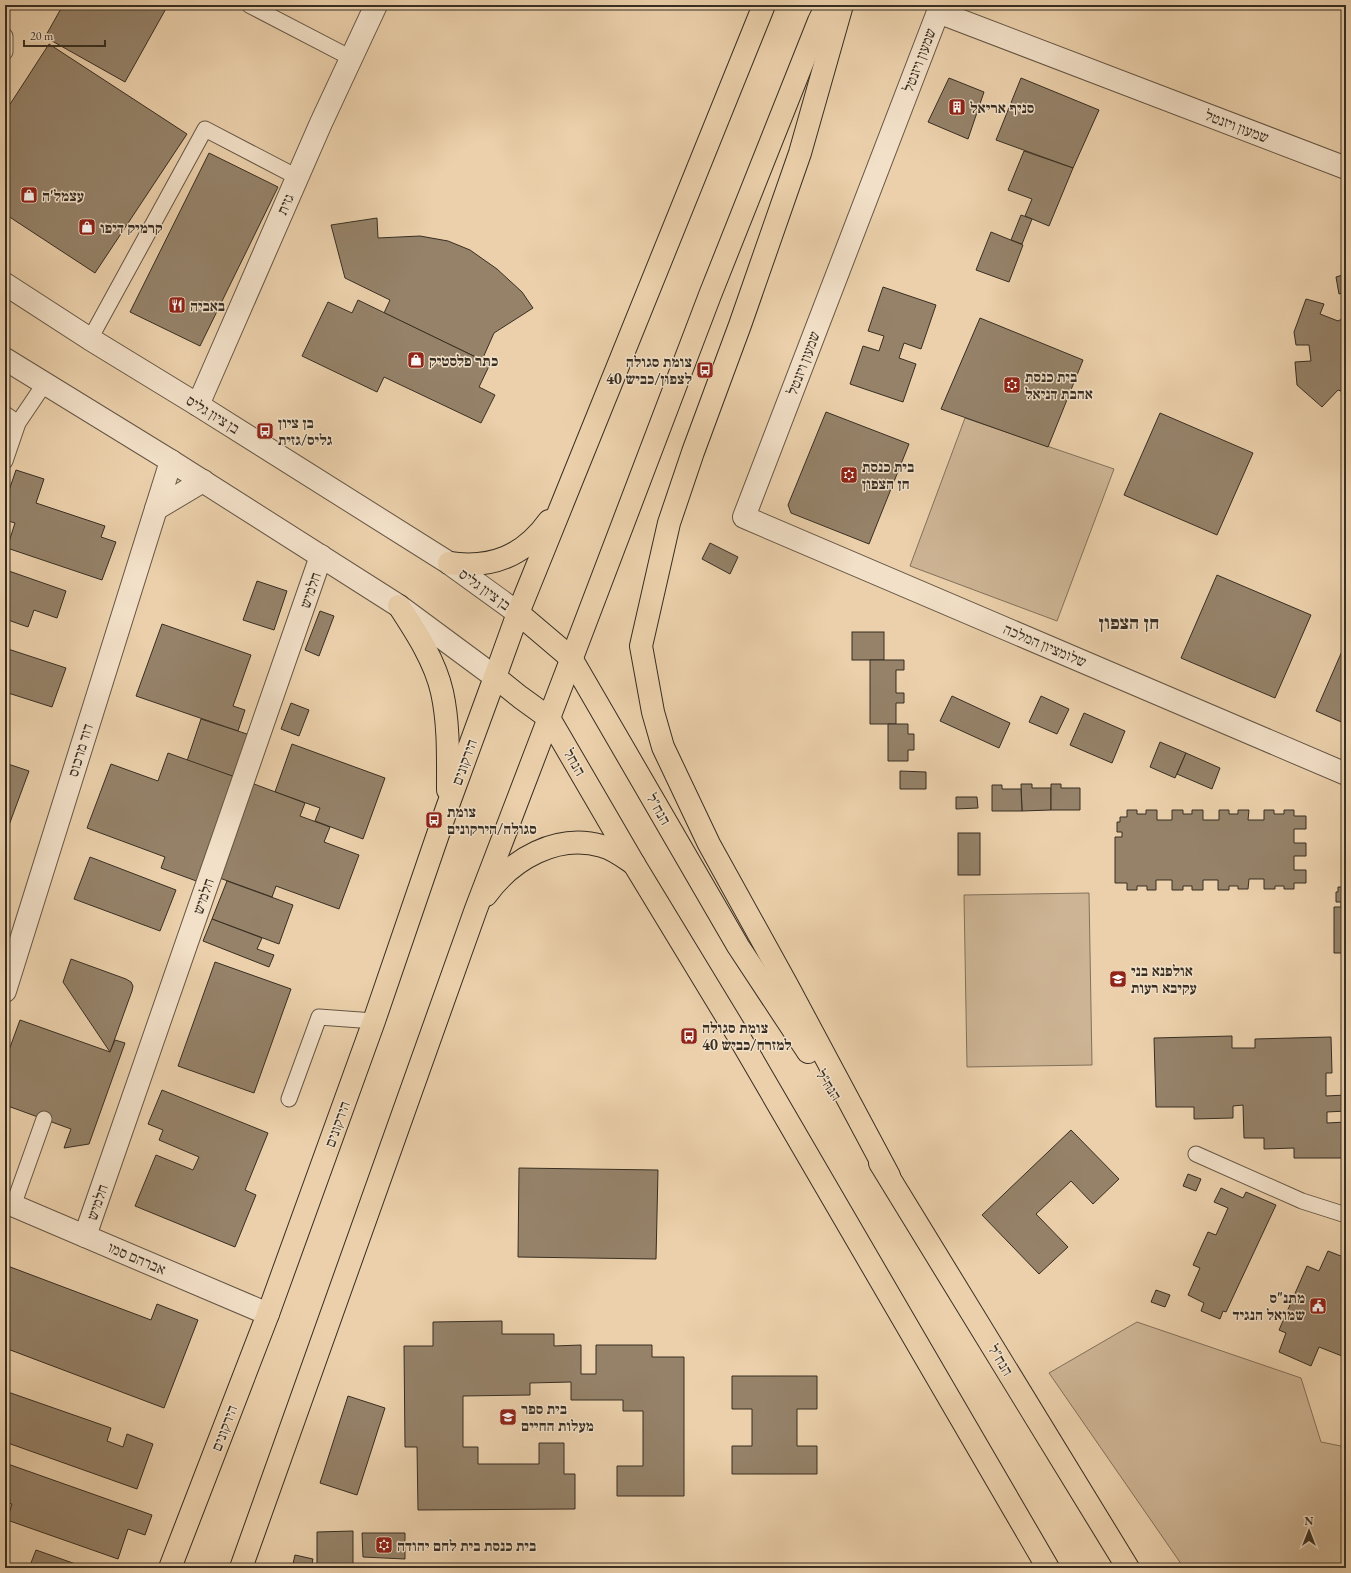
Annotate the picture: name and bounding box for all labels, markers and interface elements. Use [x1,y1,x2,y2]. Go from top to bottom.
scale bar [24,22,105,48]
street label: שמעון ויזנטל [898,25,940,95]
text: 20 m [30,28,54,44]
building icon: סניף אריאל [947,97,967,117]
place label: סניף אריאל [970,98,1034,117]
street label: שמעון ויזנטל [1202,105,1272,147]
shop icon: עצמל'ה [19,185,39,205]
place label: עצמל'ה [42,186,84,205]
street label: גזית [272,190,298,218]
shop icon: קרמיק דיפו [77,217,97,237]
place label: קרמיק דיפו [100,218,163,237]
restaurant icon: באביה [167,295,187,315]
place label: באביה [190,296,225,315]
street label: שמעון ויזנטל [782,328,824,398]
shop icon: כתר פלסטיק [406,350,426,370]
place label: כתר פלסטיק [429,351,498,370]
place label: צומת סגולה לצפון/כביש 40 [606,352,692,388]
bus stop icon: צומת סגולה לצפון/כביש 40 [695,360,715,380]
place label: בית כנסת אהבת דניאל [1025,367,1093,403]
synagogue icon: בית כנסת אהבת דניאל [1002,375,1022,395]
street label: בן ציון גליס [183,390,243,438]
place label: בן ציון גליס/גזית [278,413,333,449]
bus stop icon: בן ציון גליס/גזית [255,421,275,441]
place label: בית כנסת חן הצפון [862,457,914,493]
synagogue icon: בית כנסת חן הצפון [839,465,859,485]
street label: בן ציון גליס [455,564,515,614]
street label: חלמיש [295,570,325,610]
district label: חן הצפון [1099,610,1159,635]
street label: שלומציון המלכה [1000,619,1090,671]
street label: דוד מרכוס [63,721,97,779]
street label: הירקונים [447,736,481,788]
street label: הנחל [560,745,590,779]
street label: הנח"ל [642,790,676,828]
place label: צומת סגולה/הירקונים [447,802,537,838]
bus stop icon: צומת סגולה/הירקונים [424,810,444,830]
street label: חלמיש [188,876,218,916]
place label: אולפנא בני עקיבא רעות [1131,961,1197,997]
school or university icon: אולפנא בני עקיבא רעות [1108,969,1128,989]
place label: צומת סגולה למזרח/כביש 40 [702,1018,792,1054]
bus stop icon: צומת סגולה למזרח/כביש 40 [679,1026,699,1046]
street label: הנח"ל [812,1066,846,1104]
street label: הירקונים [320,1098,354,1150]
street label: חלמיש [82,1182,112,1222]
street label: אברהם סמו [105,1237,169,1279]
place label: מתנ"ס שמואל הנגיד [1233,1288,1305,1324]
public building icon: מתנ"ס שמואל הנגיד [1308,1296,1328,1316]
street label: הנח"ל [984,1341,1018,1379]
place label: בית ספר מעלות החיים [521,1399,594,1435]
street label: הירקונים [207,1402,241,1454]
school or university icon: בית ספר מעלות החיים [498,1407,518,1427]
north arrow [1289,1511,1329,1551]
text: N [1305,1514,1314,1528]
synagogue icon: בית כנסת בית לחם יהודה [374,1535,394,1555]
place label: בית כנסת בית לחם יהודה [397,1536,536,1555]

